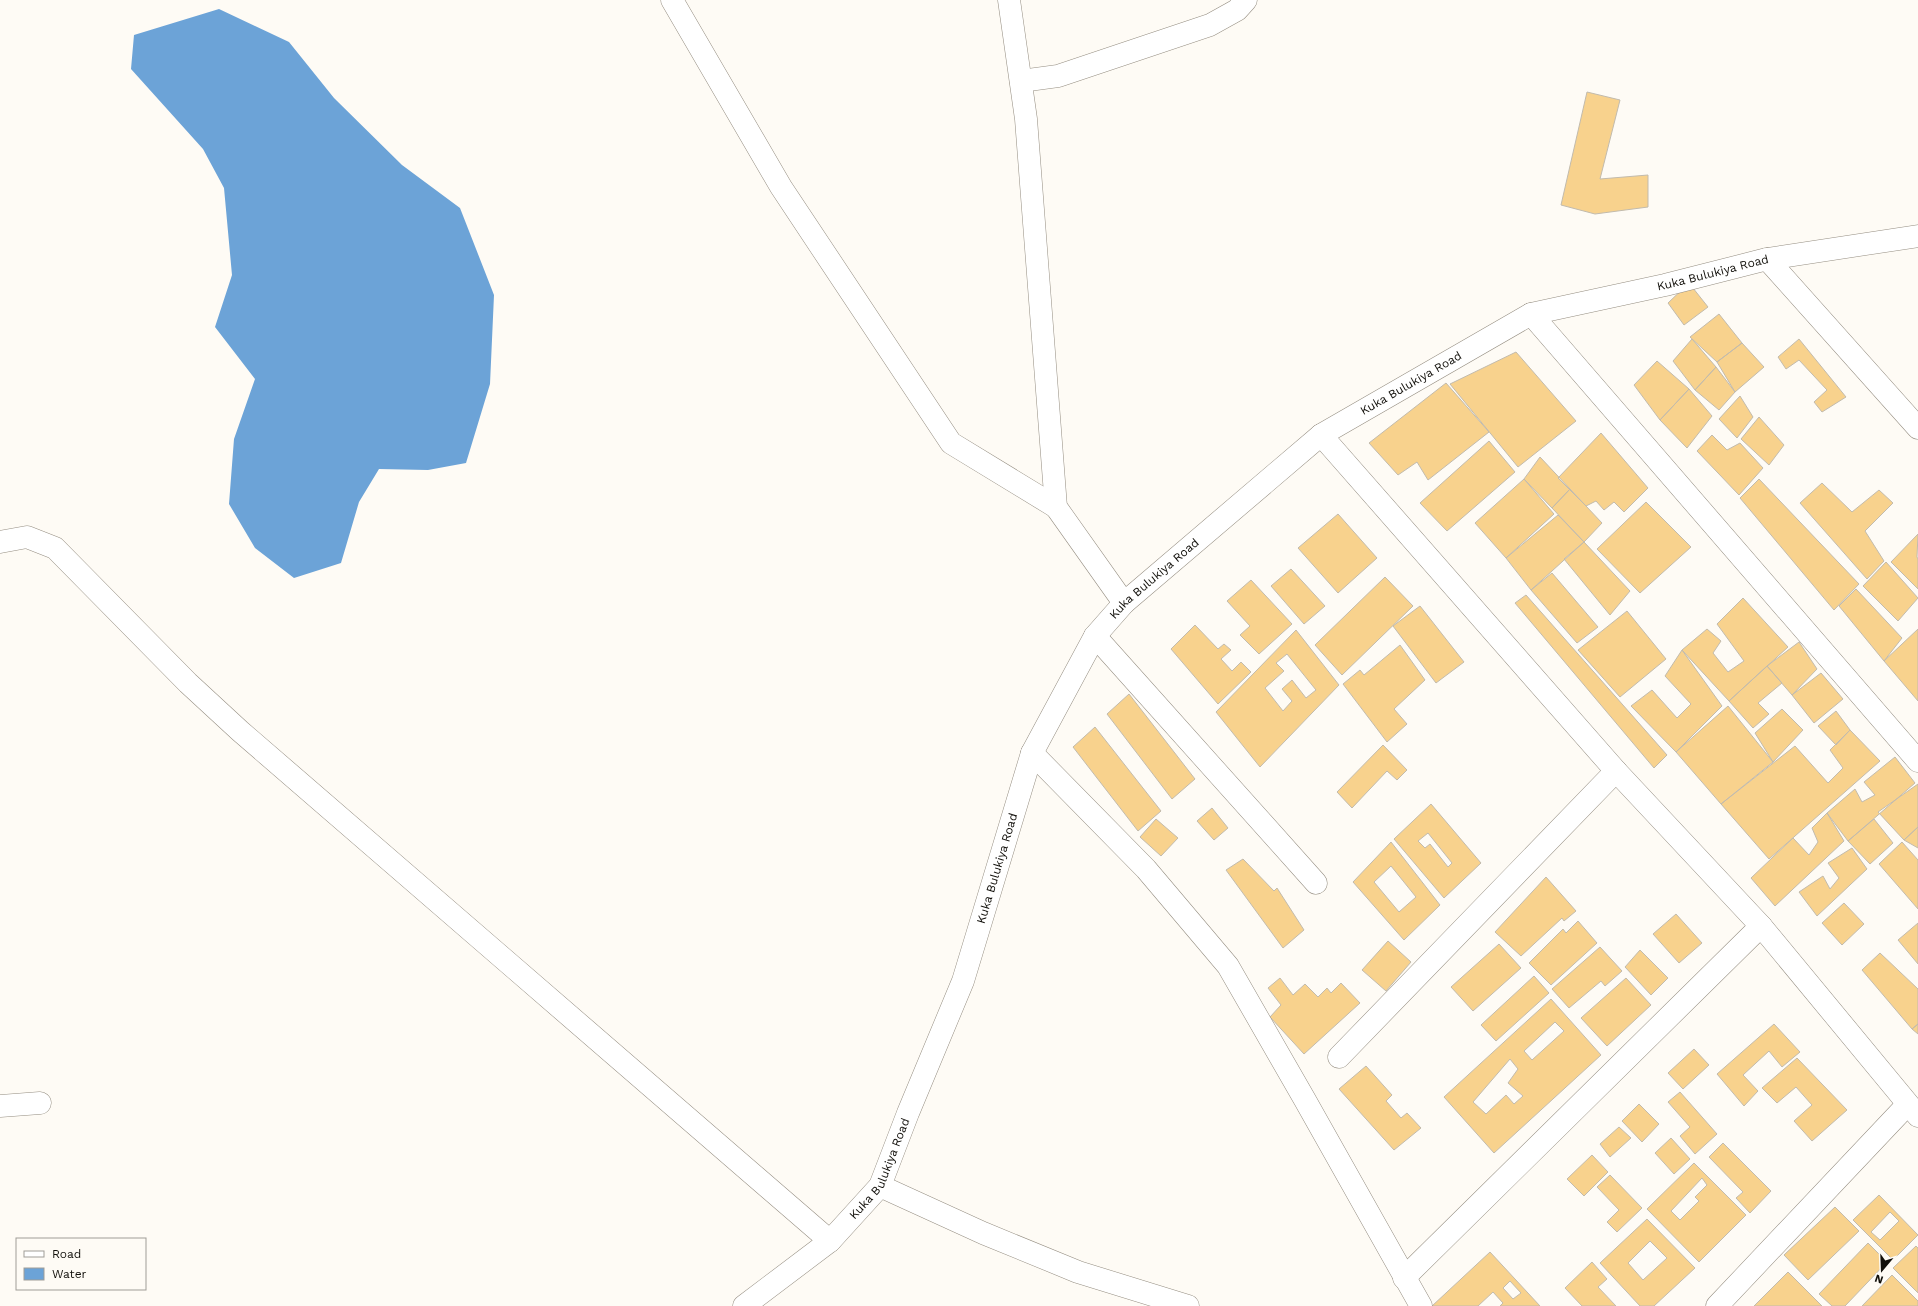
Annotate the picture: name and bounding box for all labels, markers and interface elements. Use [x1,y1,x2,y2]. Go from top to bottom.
street label: Kuka Bulukiya Road [1656,252,1770,294]
street label: Kuka Bulukiya Road [1358,349,1464,418]
street label: Kuka Bulukiya Road [1106,535,1202,622]
street label: Kuka Bulukiya Road [974,811,1020,925]
street label: Kuka Bulukiya Road [846,1116,912,1222]
legend [16,1238,146,1290]
text: Road [52,1247,81,1261]
north arrow [1862,1250,1902,1290]
text: Water [52,1267,87,1281]
text: N [1873,1272,1885,1286]

